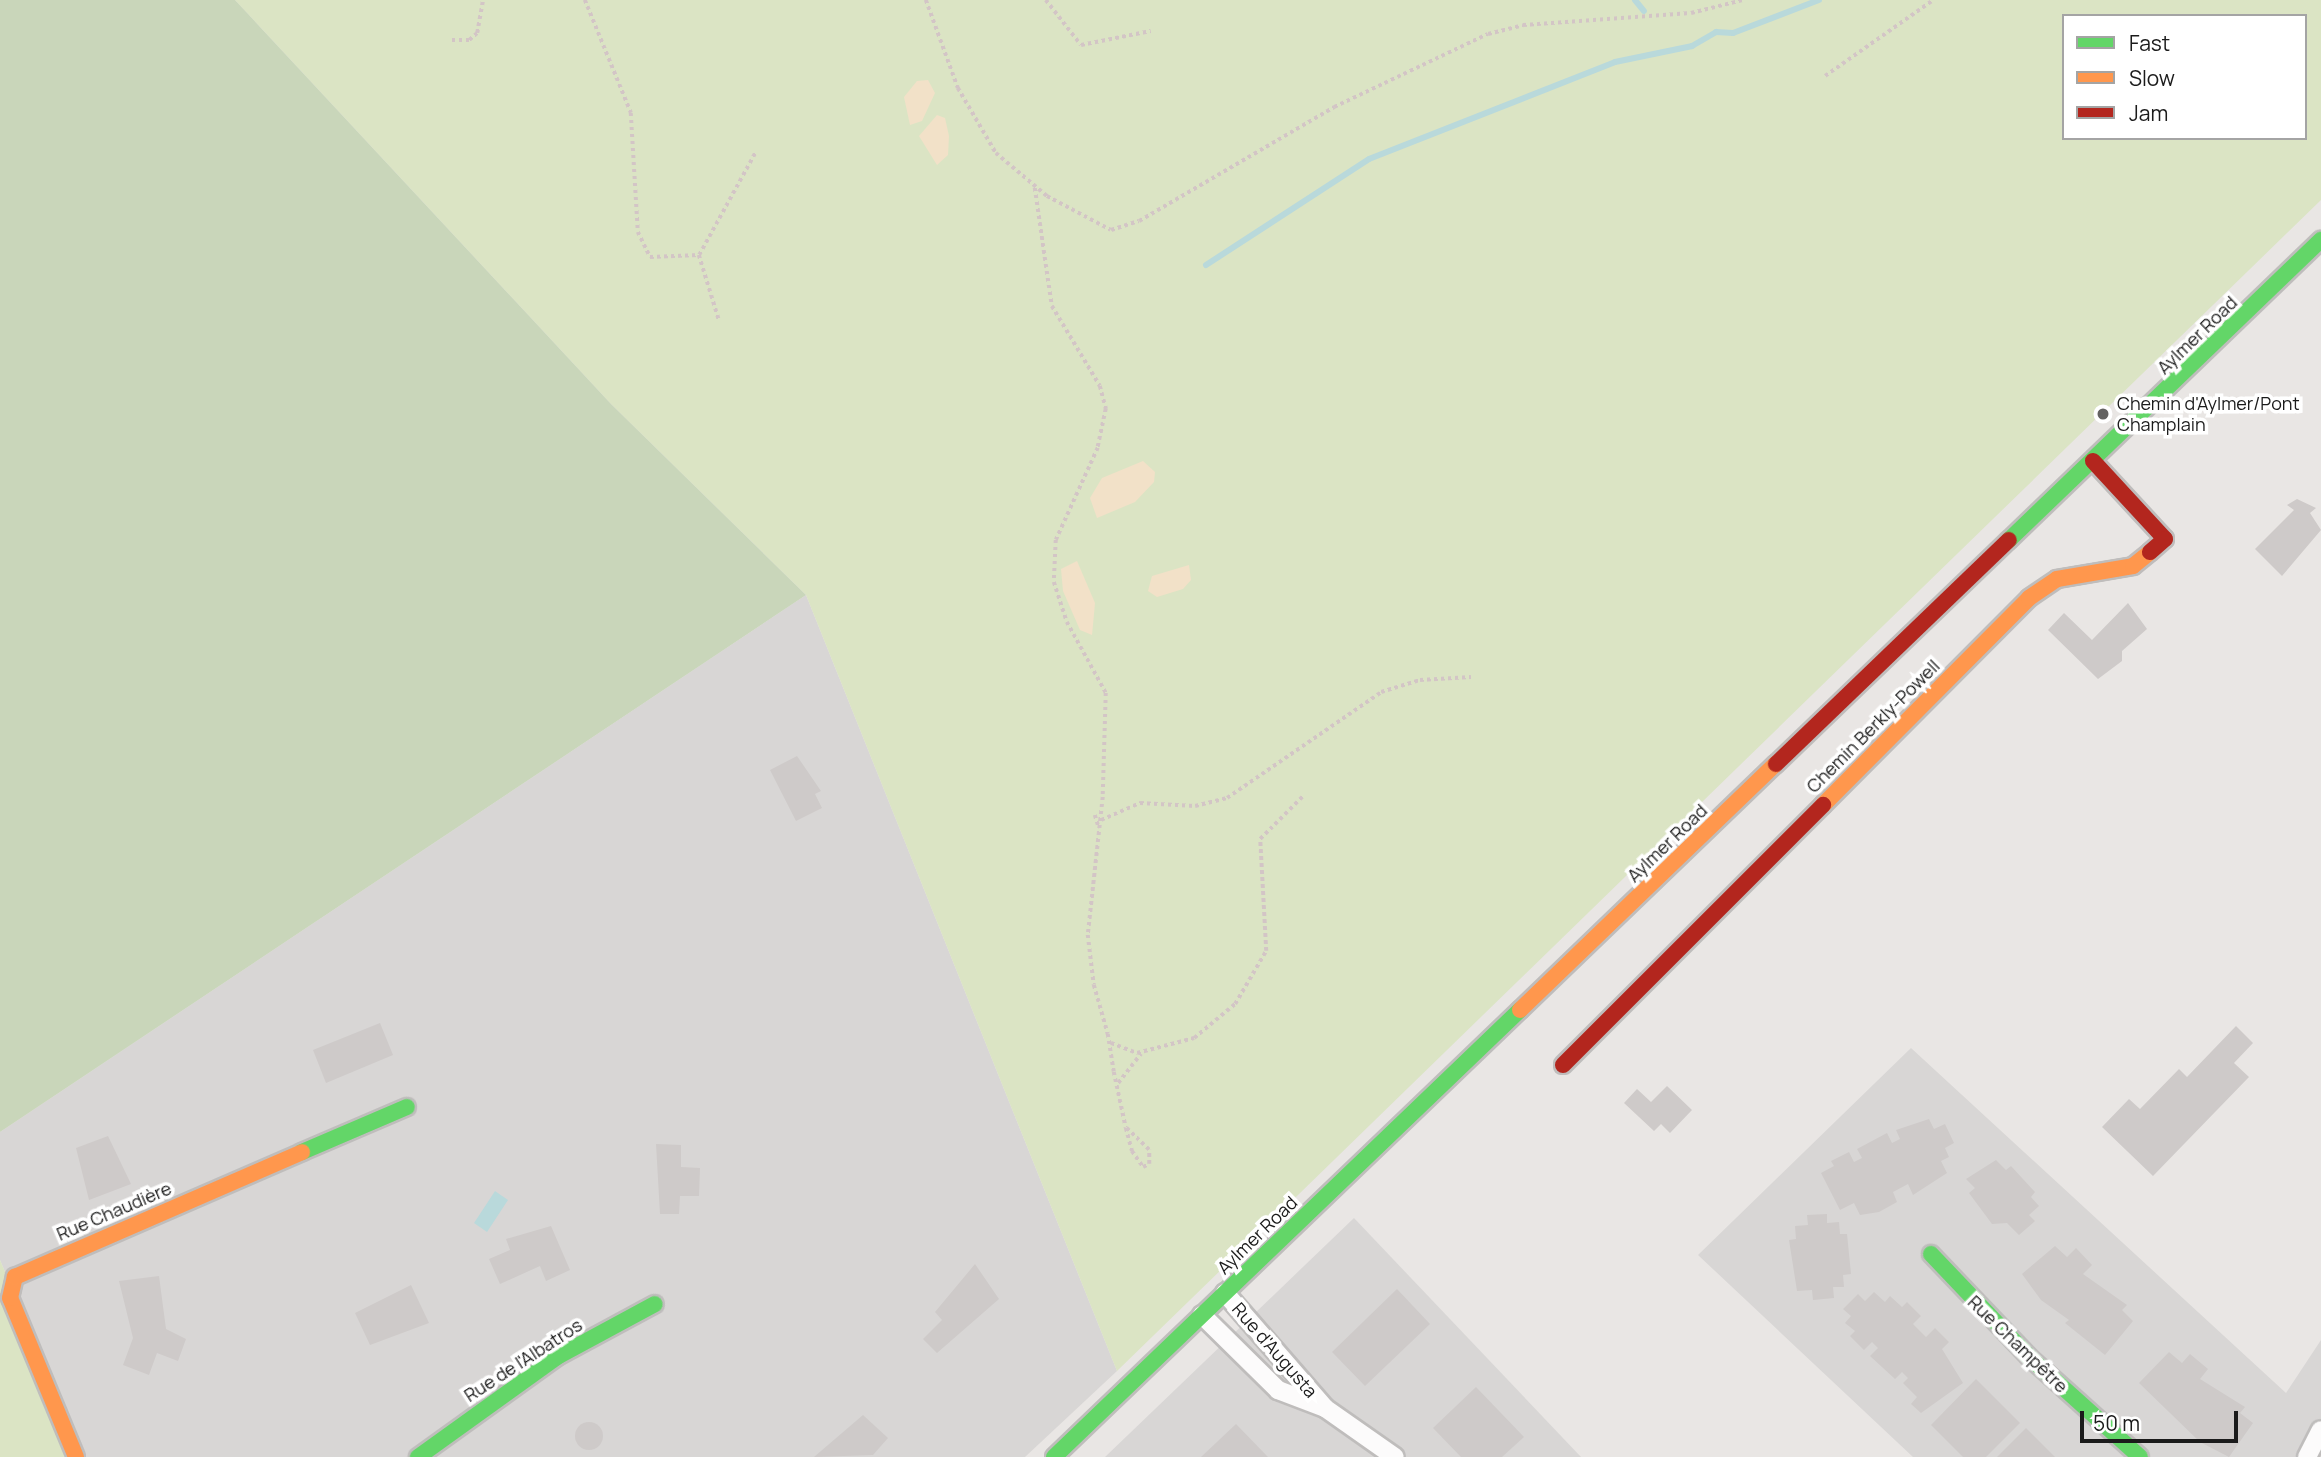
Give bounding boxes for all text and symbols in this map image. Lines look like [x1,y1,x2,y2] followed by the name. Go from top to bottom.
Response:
[2062,14,2307,140] legend
[2129,29,2170,57] text: Fast
[2129,64,2175,92] text: Slow
[2129,99,2168,127] text: Jam
[2153,292,2241,378] street label: Aylmer Road
[2117,393,2300,436] place label: Chemin d'Aylmer/Pont Champlain
[2095,406,2111,422] marker: Chemin d'Aylmer/Pont Champlain
[1802,655,1944,797] street label: Chemin Berkly-Powell
[1623,800,1711,886] street label: Aylmer Road
[53,1177,175,1245] street label: Rue Chaudière
[1213,1192,1301,1278] street label: Aylmer Road
[1964,1291,2072,1397] street label: Rue Champêtre
[1228,1298,1322,1402] street label: Rue d'Augusta
[460,1314,586,1406] street label: Rue de l'Albatros
[2083,1398,2240,1442] scale bar
[2093,1409,2140,1437] text: 50 m

